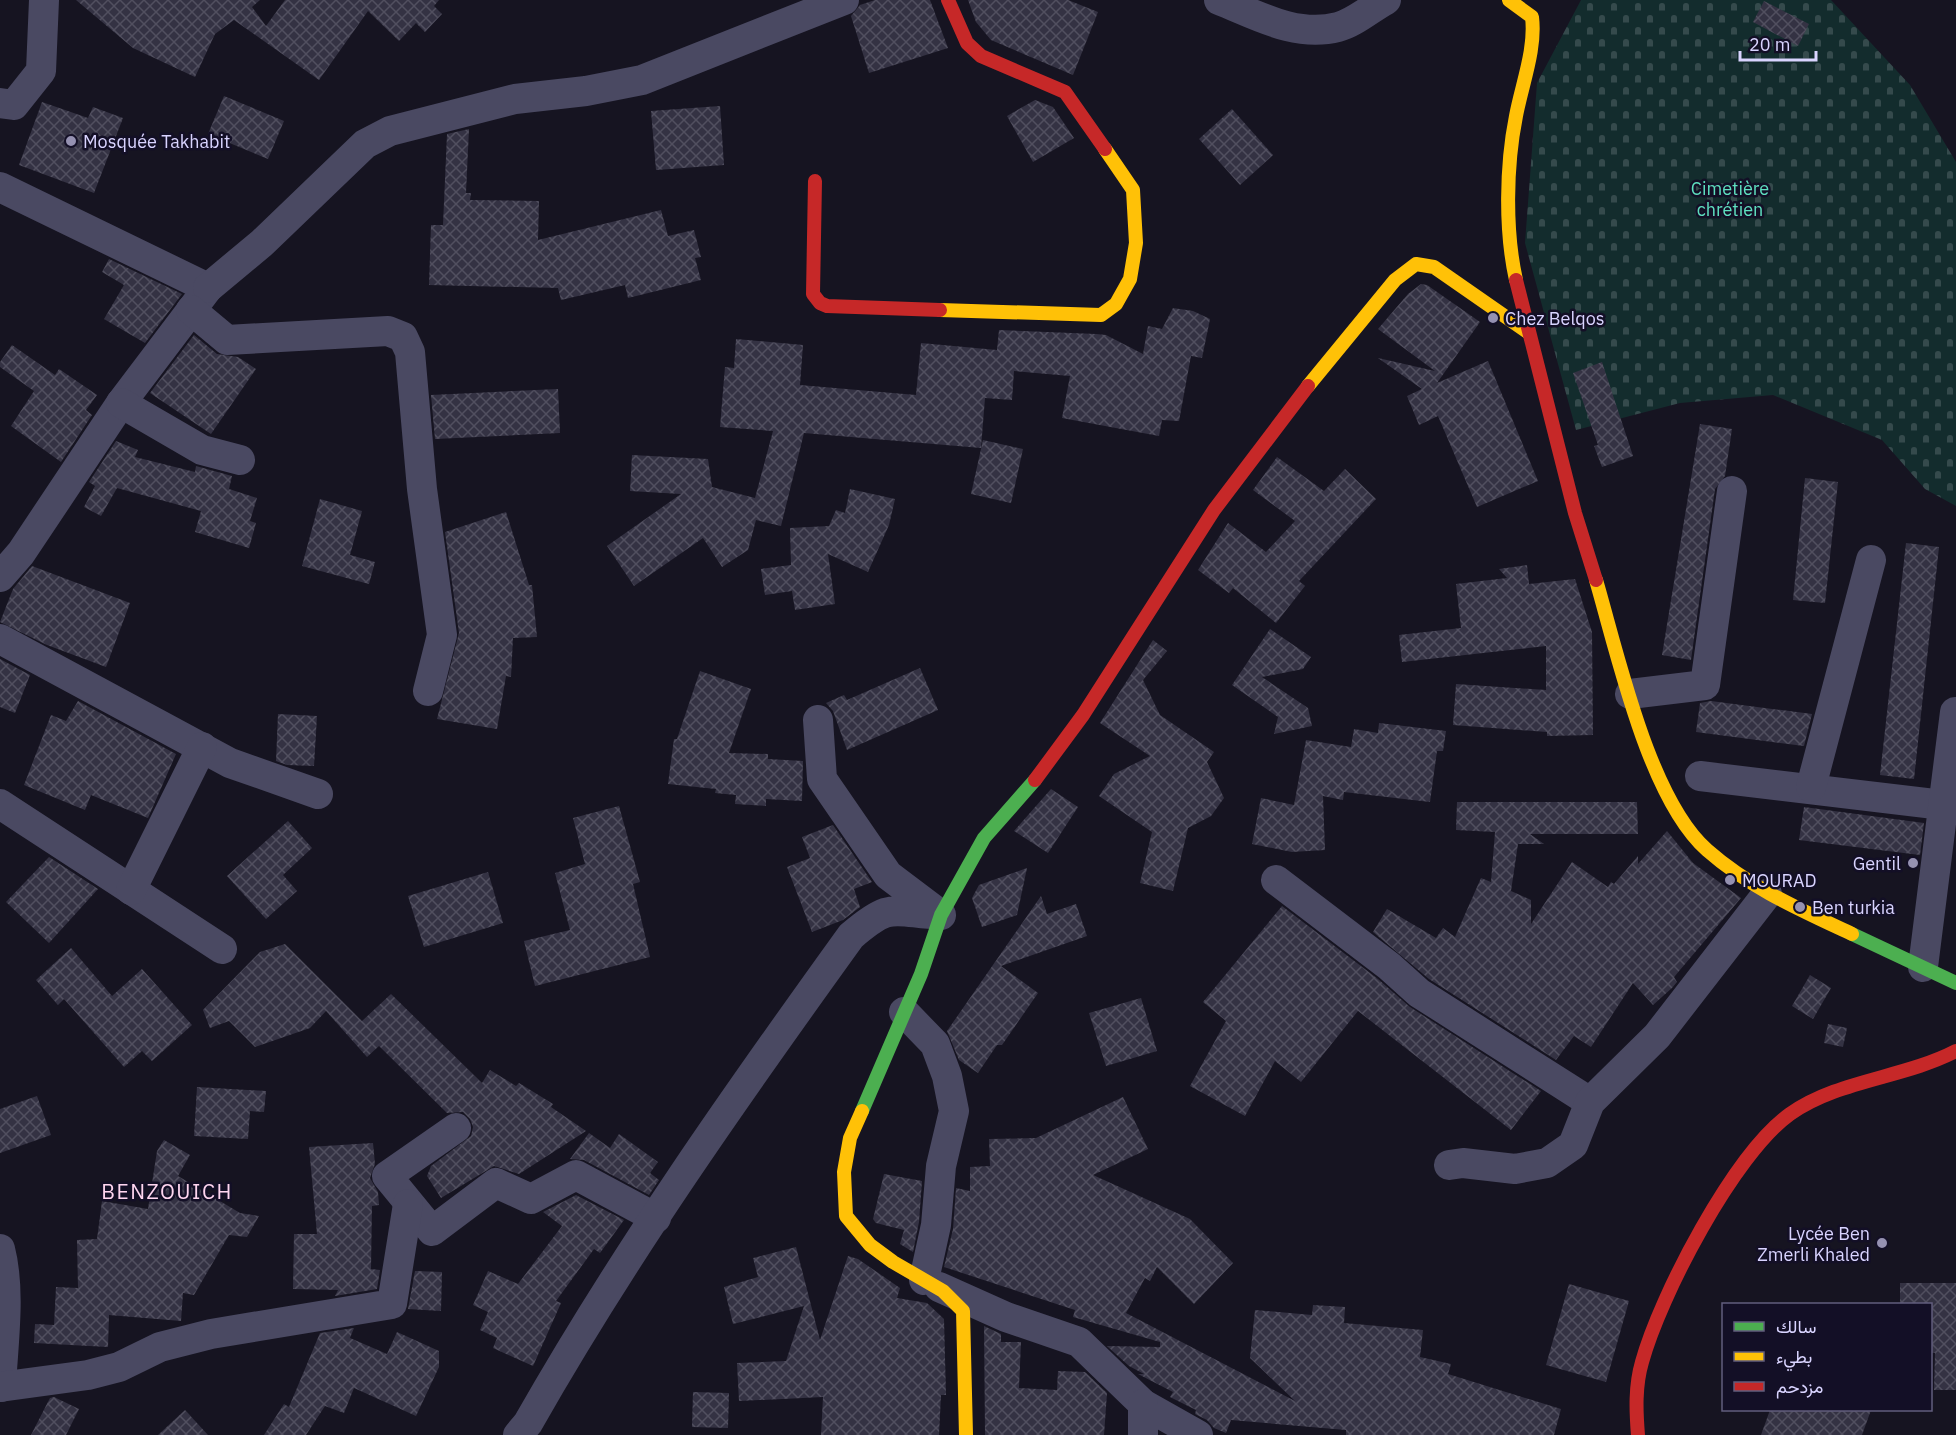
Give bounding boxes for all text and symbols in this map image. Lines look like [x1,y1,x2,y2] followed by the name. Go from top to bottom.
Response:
[1740,24,1816,62] scale bar
[1749,33,1791,56] text: 20 m
[83,130,230,153] place label: Mosquée Takhabit
[64,134,78,148] marker: Mosquée Takhabit
[1691,177,1769,221] park label: Cimetière chrétien
[1505,307,1605,330] place label: Chez Belqos
[1486,311,1500,325] marker: Chez Belqos
[1853,852,1901,875] place label: Gentil
[1906,856,1920,870] marker: Gentil
[1742,869,1817,892] place label: MOURAD
[1723,873,1737,887] marker: MOURAD
[1812,896,1895,919] place label: Ben turkia
[1793,900,1807,914] marker: Ben turkia
[101,1177,233,1205] district label: BENZOUICH
[1757,1222,1870,1266] place label: Lycée Ben Zmerli Khaled
[1875,1236,1889,1250] marker: Lycée Ben Zmerli Khaled
[1722,1303,1932,1411] legend
[1776,1315,1816,1338] text: سالك
[1776,1345,1812,1372] text: بطيء
[1776,1375,1823,1399] text: مزدحم

